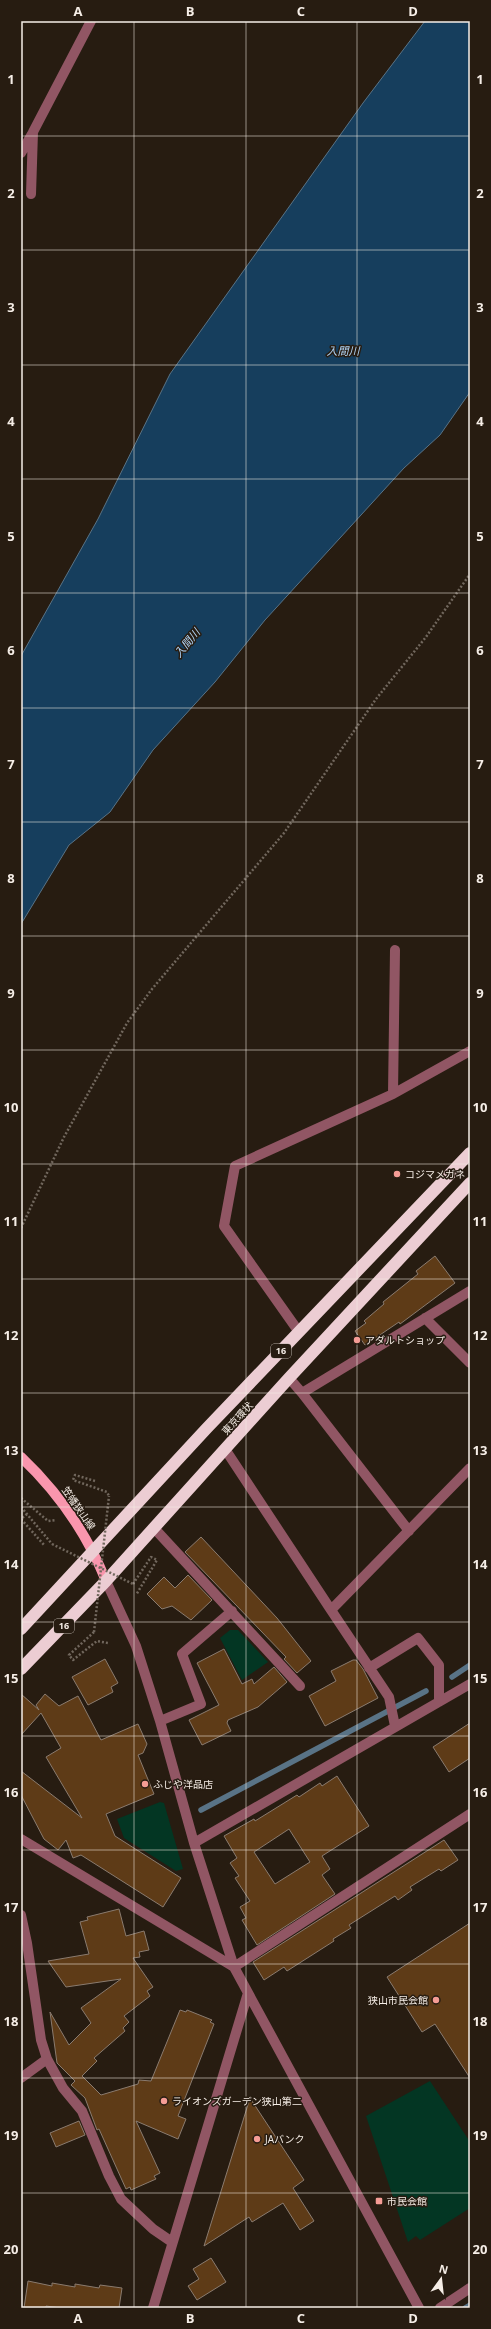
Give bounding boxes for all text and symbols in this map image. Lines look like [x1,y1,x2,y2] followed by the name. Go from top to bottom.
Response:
[74,2,83,20] text: A
[186,2,195,20] text: B
[297,2,305,20] text: C
[408,2,418,20] text: D
[7,70,15,88] text: 1
[476,70,484,88] text: 1
[7,184,15,202] text: 2
[476,184,484,202] text: 2
[7,298,15,316] text: 3
[476,298,484,316] text: 3
[327,343,360,358] water label: 入間川
[7,412,15,430] text: 4
[476,412,484,430] text: 4
[7,527,15,545] text: 5
[476,527,484,545] text: 5
[170,624,204,660] water label: 入間川
[7,641,15,659] text: 6
[476,641,484,659] text: 6
[7,755,15,773] text: 7
[476,755,484,773] text: 7
[7,869,15,887] text: 8
[476,869,484,887] text: 8
[7,984,15,1002] text: 9
[476,984,484,1002] text: 9
[4,1098,18,1116] text: 10
[473,1098,487,1116] text: 10
[405,1167,465,1181] place label: コジマメガネ
[392,1169,402,1179] marker: コジマメガネ
[4,1212,18,1230] text: 11
[473,1212,487,1230] text: 11
[4,1326,19,1344] text: 12
[473,1326,488,1344] text: 12
[365,1333,445,1347] place label: アダルトショップ
[352,1335,362,1345] marker: アダルトショップ
[271,1344,291,1358] road number: 16
[218,1398,256,1438] street label: 東京環状
[4,1441,18,1459] text: 13
[473,1441,487,1459] text: 13
[59,1484,99,1532] street label: 笠幡狭山線
[4,1555,19,1573] text: 14
[473,1555,488,1573] text: 14
[54,1619,74,1633] road number: 16
[4,1669,18,1687] text: 15
[473,1669,487,1687] text: 15
[153,1777,213,1791] place label: ふじや洋品店
[140,1779,150,1789] marker: ふじや洋品店
[4,1783,19,1801] text: 16
[473,1783,488,1801] text: 16
[4,1898,19,1916] text: 17
[473,1898,488,1916] text: 17
[368,1993,428,2007] place label: 狭山市民会館
[431,1995,441,2005] marker: 狭山市民会館
[4,2012,18,2030] text: 18
[473,2012,487,2030] text: 18
[172,2094,302,2108] place label: ライオンズガーデン狭山第二
[159,2096,169,2106] marker: ライオンズガーデン狭山第二
[4,2126,18,2144] text: 19
[473,2126,487,2144] text: 19
[264,2132,305,2146] place label: JAバンク
[252,2134,262,2144] marker: JAバンク
[387,2194,427,2208] place label: 市民会館
[374,2196,384,2206] marker: 市民会館
[4,2240,18,2258] text: 20
[473,2240,487,2258] text: 20
[421,2259,461,2299] north arrow
[437,2260,450,2277] text: N
[74,2309,83,2327] text: A
[186,2309,195,2327] text: B
[297,2309,305,2327] text: C
[408,2309,418,2327] text: D

